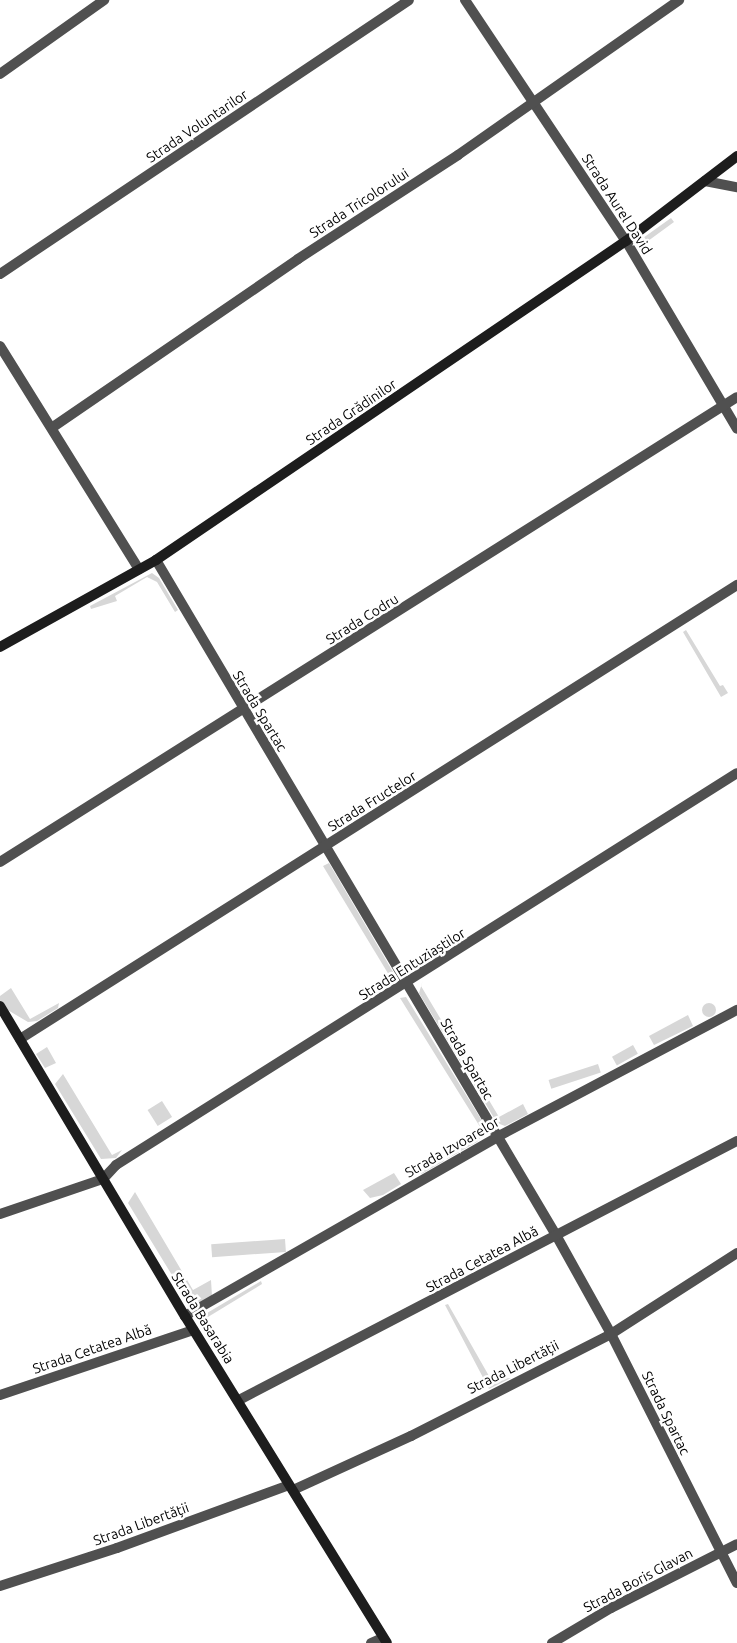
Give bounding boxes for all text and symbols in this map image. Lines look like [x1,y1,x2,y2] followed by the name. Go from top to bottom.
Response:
[143,86,251,166] street label: Strada Voluntarilor
[578,151,656,257] street label: Strada Aurel David
[306,165,412,241] street label: Strada Tricolorului
[302,375,400,449] street label: Strada Grădinilor
[323,590,401,648] street label: Strada Codru
[229,668,291,754] street label: Strada Spartac
[325,767,419,835] street label: Strada Fructelor
[356,924,468,1004] street label: Strada Entuziaștilor
[437,1015,497,1103] street label: Strada Spartac
[402,1113,502,1181] street label: Strada Izvoarelor
[423,1222,541,1296] street label: Strada Cetatea Albă
[168,1269,238,1367] street label: Strada Basarabia
[30,1321,154,1377] street label: Strada Cetatea Albă
[464,1337,562,1397] street label: Strada Libertății
[638,1368,694,1458] street label: Strada Spartac
[91,1499,191,1549] street label: Strada Libertății
[581,1544,695,1616] street label: Strada Boris Glavan

